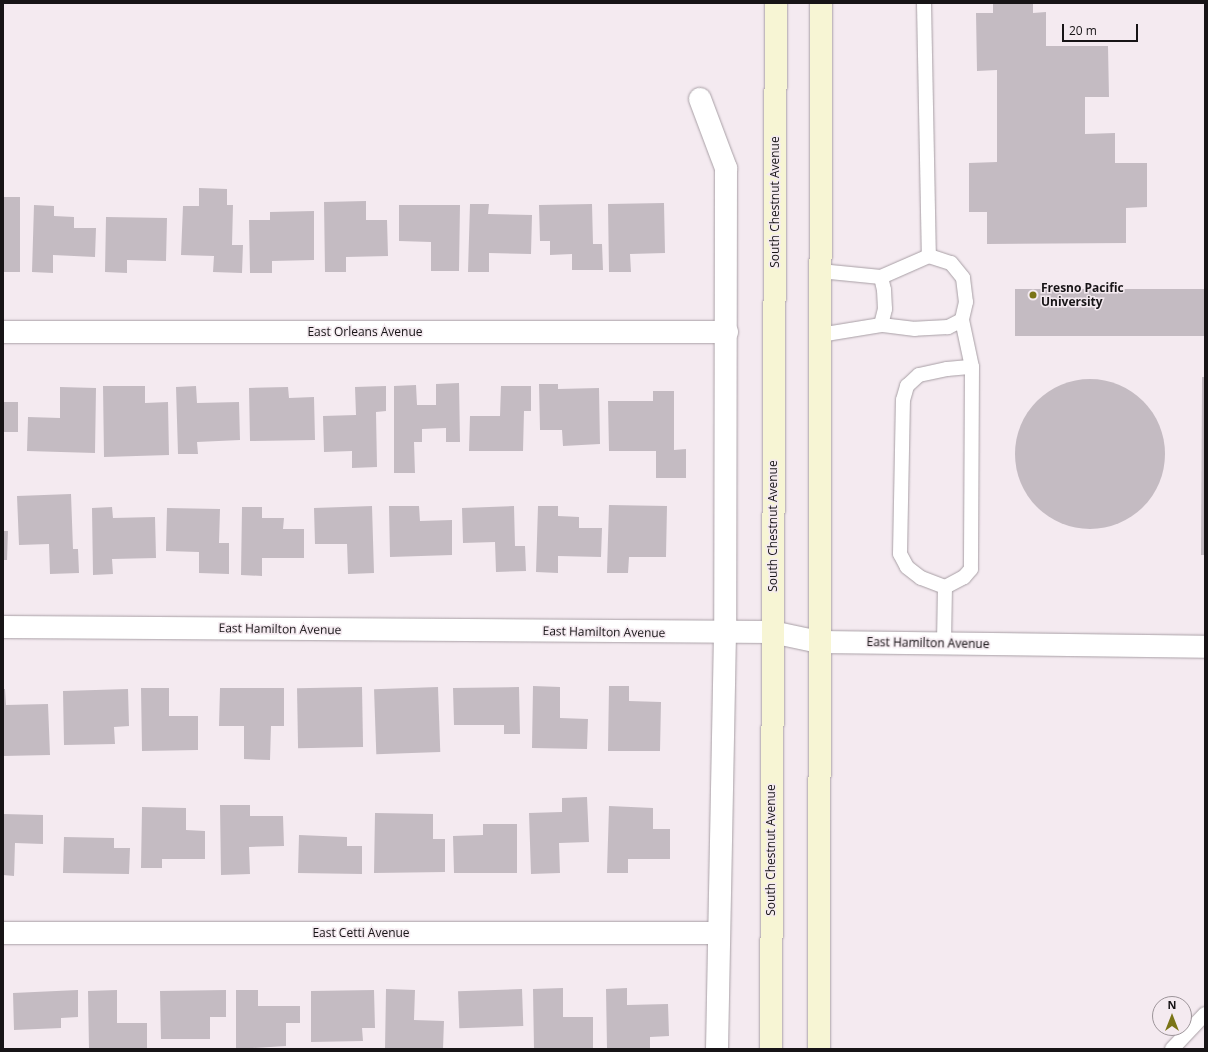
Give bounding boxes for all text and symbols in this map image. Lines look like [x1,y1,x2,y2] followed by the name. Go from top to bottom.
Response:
[1064,16,1140,42] scale bar
[1069,22,1097,39] text: 20 m
[768,136,782,268] street label: South Chestnut Avenue
[1041,281,1124,309] place label: Fresno Pacific University
[1028,290,1038,300] marker: Fresno Pacific University
[307,325,423,339] street label: East Orleans Avenue
[766,460,780,592] street label: South Chestnut Avenue
[218,621,342,637] street label: East Hamilton Avenue
[542,624,666,640] street label: East Hamilton Avenue
[866,635,990,651] street label: East Hamilton Avenue
[764,784,778,916] street label: South Chestnut Avenue
[312,926,410,940] street label: East Cetti Avenue
[1152,996,1192,1036] north arrow
[1168,997,1176,1012] text: N

